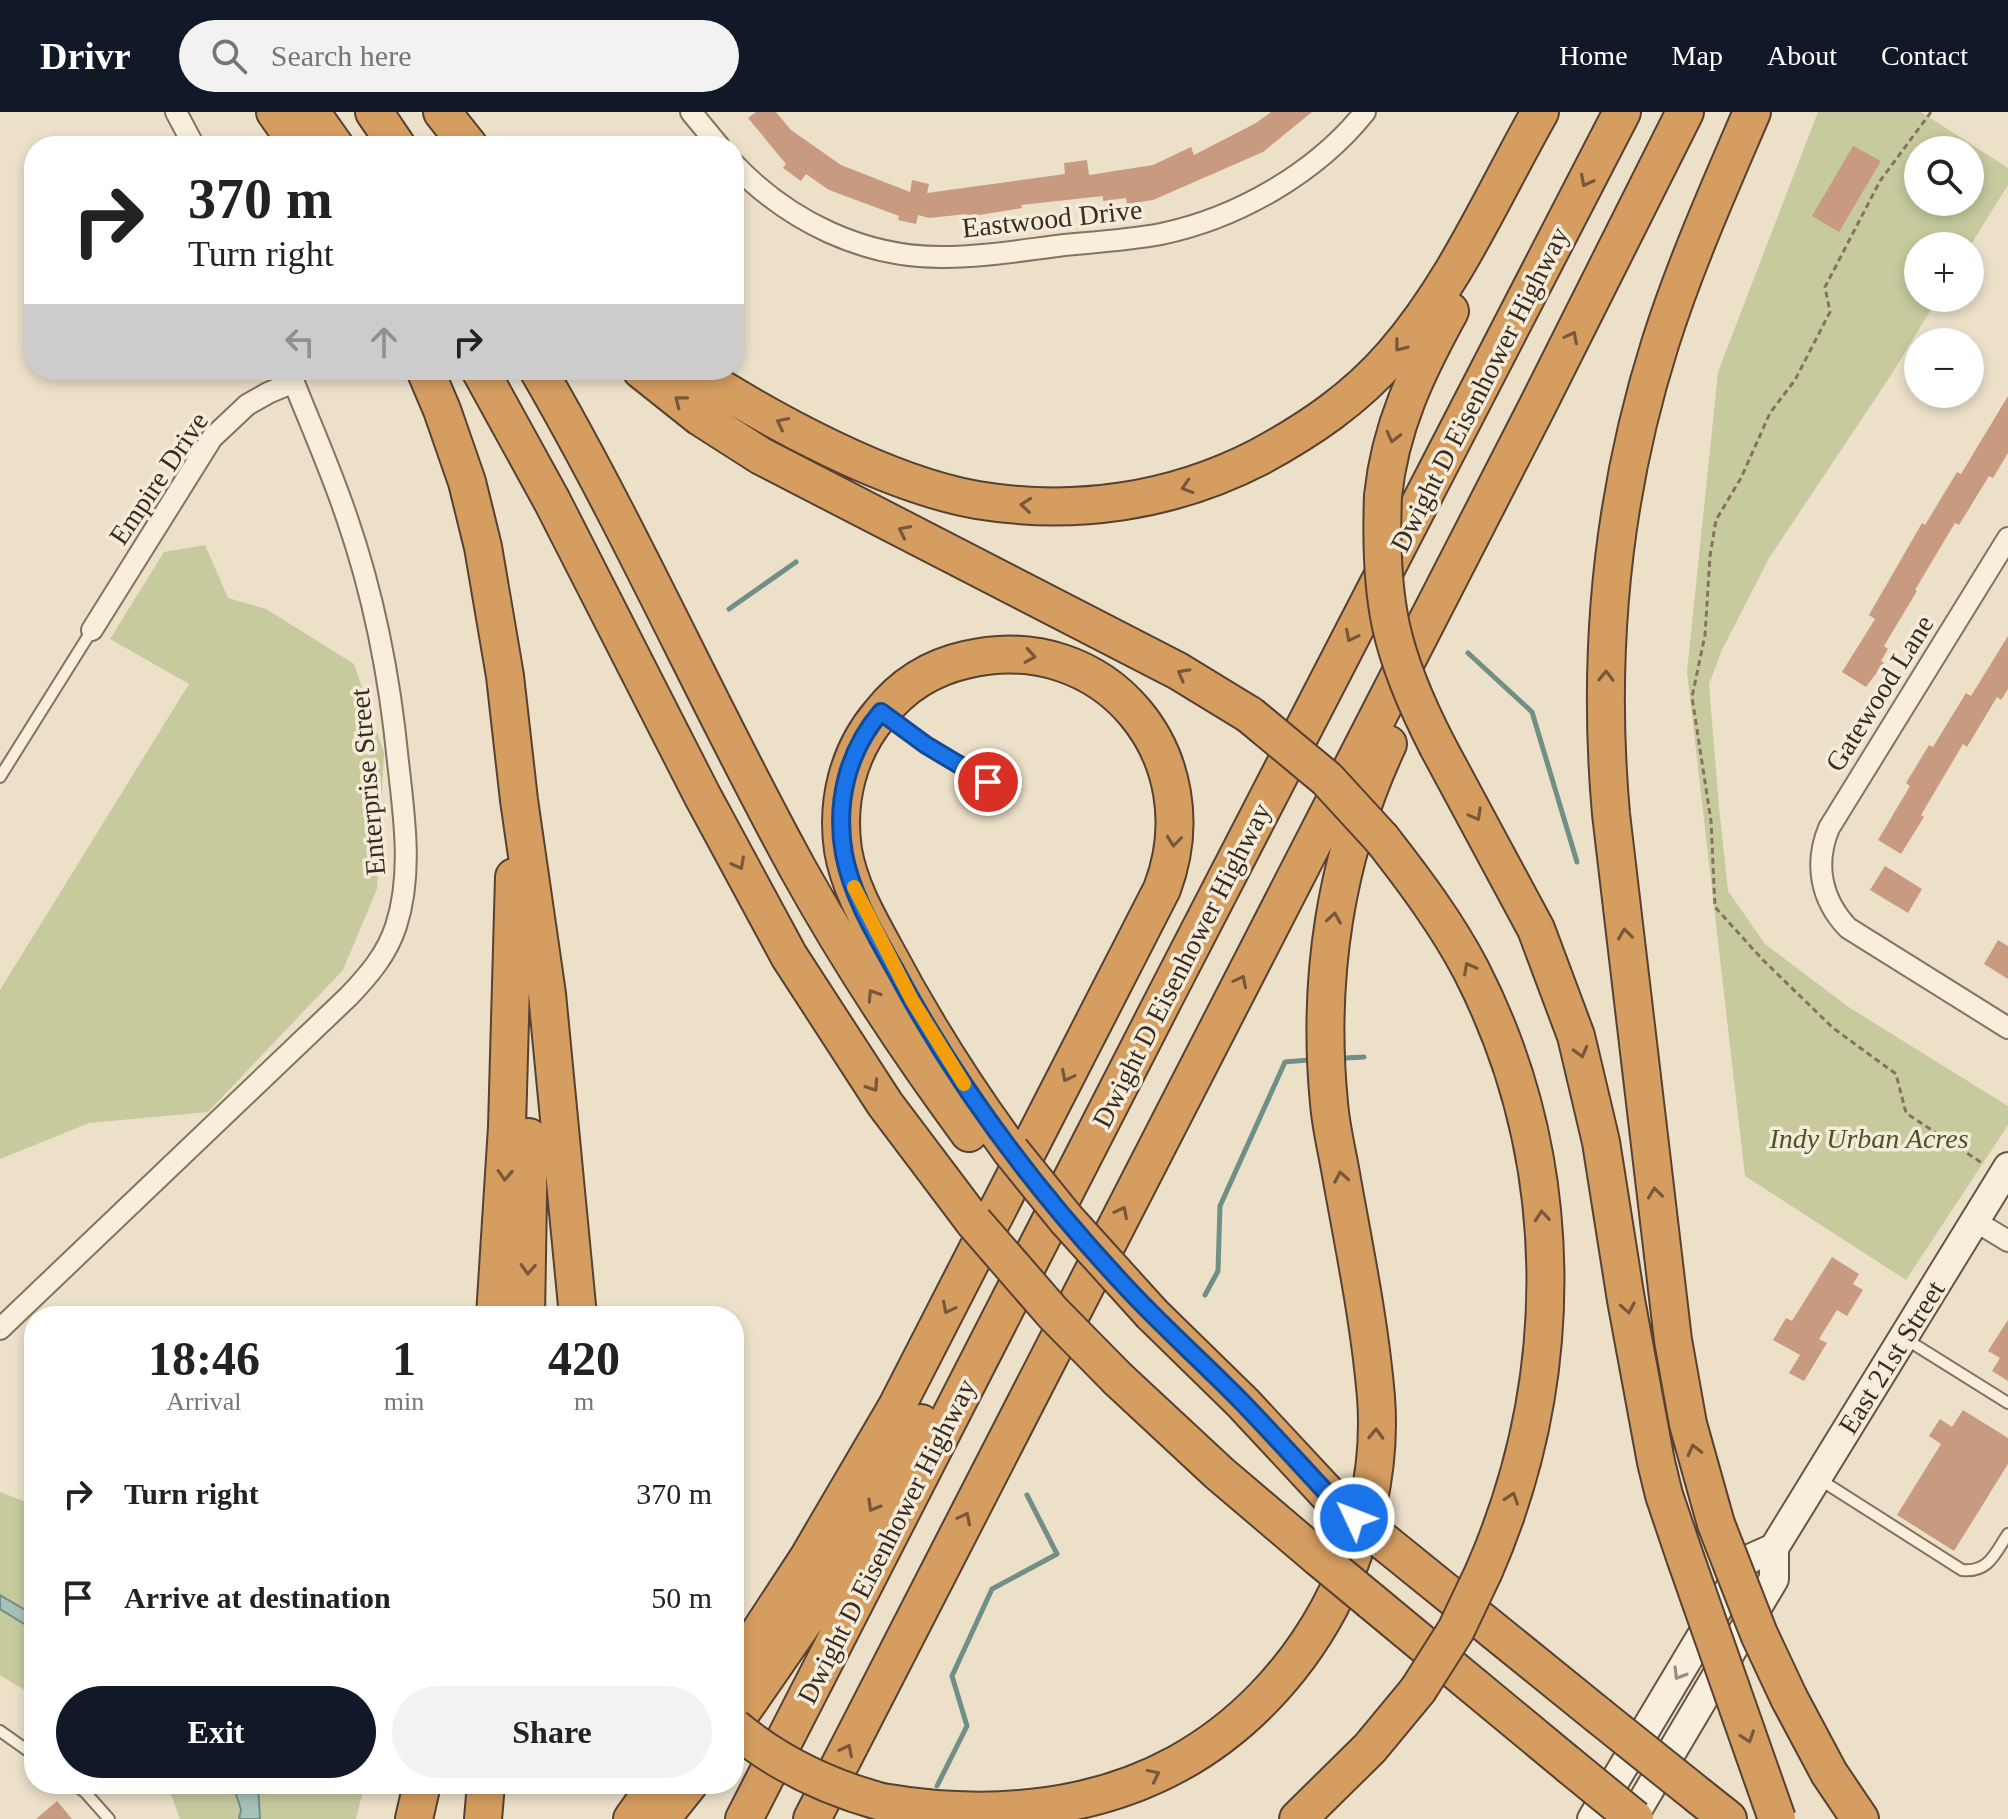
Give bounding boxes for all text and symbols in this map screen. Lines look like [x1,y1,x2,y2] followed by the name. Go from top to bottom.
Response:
[179,20,739,92] search box
[207,34,251,78] icon: search
[40,35,131,77] text: Drivr
[271,39,411,72] text: Search here
[1559,40,1628,71] text: Home
[1672,40,1723,71] text: Map
[1767,40,1837,71] text: About
[1881,40,1968,71] text: Contact
[1904,136,1984,408] map controls
[1904,136,1984,216] button: search
[56,168,160,272] icon: right
[188,168,333,230] text: 370 m
[1580,173,1596,188] one-way arrow
[960,194,1144,243] street label: Eastwood Drive
[1384,222,1575,557] street label: Dwight D Eisenhower Highway
[1904,232,1984,312] button: +
[188,234,334,274] text: Turn right
[278,320,322,364] icon: left
[362,320,406,364] icon: ahead
[446,320,490,364] icon: right
[1904,328,1984,408] button: −
[1562,331,1578,346] one-way arrow
[1396,337,1410,352] one-way arrow
[674,397,689,411] one-way arrow
[103,406,214,550] street label: Empire Drive
[775,417,790,432] one-way arrow
[1386,430,1403,444] one-way arrow
[1180,478,1194,494] one-way arrow
[1019,497,1032,514] one-way arrow
[898,526,913,541] one-way arrow
[1819,610,1940,777] street label: Gatewood Lane
[1345,628,1361,643] one-way arrow
[1024,647,1037,664] one-way arrow
[1177,668,1192,684] one-way arrow
[1597,669,1615,682] one-way arrow
[344,687,391,877] street label: Enterprise Street
[954,748,1022,816] pin
[966,760,1010,804] icon: arrive
[1086,798,1277,1133] street label: Dwight D Eisenhower Highway
[1466,806,1482,821] one-way arrow
[1166,835,1183,848] one-way arrow
[729,855,744,870] one-way arrow
[1325,911,1342,925] one-way arrow
[1617,928,1634,941] one-way arrow
[1463,962,1478,977] one-way arrow
[1231,974,1247,989] one-way arrow
[867,989,882,1004] one-way arrow
[1571,1045,1588,1059] one-way arrow
[1061,1068,1076,1083] one-way arrow
[863,1078,878,1092] one-way arrow
[1768,1123,1969,1154] park label: Indy Urban Acres
[496,1169,513,1182] one-way arrow
[1334,1170,1351,1183] one-way arrow
[1647,1186,1664,1199] one-way arrow
[1113,1205,1128,1220] one-way arrow
[1534,1209,1551,1222] one-way arrow
[520,1263,537,1276] one-way arrow
[1832,1275,1951,1439] street label: East 21st Street
[942,1299,957,1314] one-way arrow
[1618,1301,1635,1315] one-way arrow
[148,1332,260,1385] text: 18:46
[392,1332,416,1385] text: 1
[548,1332,620,1385] text: 420
[791,1374,982,1709] street label: Dwight D Eisenhower Highway
[166,1387,241,1416] text: Arrival
[384,1387,424,1416] text: min
[574,1387,594,1416] text: m
[1367,1427,1384,1440] one-way arrow
[1687,1443,1704,1457] one-way arrow
[56,1472,100,1516] icon: right
[1312,1476,1396,1560] position arrow
[124,1477,259,1510] text: Turn right
[636,1477,712,1510] text: 370 m
[1503,1492,1519,1506] one-way arrow
[867,1498,883,1512] one-way arrow
[956,1512,971,1526] one-way arrow
[56,1576,100,1620] icon: arrive
[124,1581,391,1614] text: Arrive at destination
[651,1581,712,1614] text: 50 m
[1674,1666,1689,1680] one-way arrow
[56,1686,376,1778] button: Exit
[392,1686,712,1778] button: Share
[1738,1729,1755,1743] one-way arrow
[837,1743,853,1758] one-way arrow
[1146,1769,1161,1785] one-way arrow

